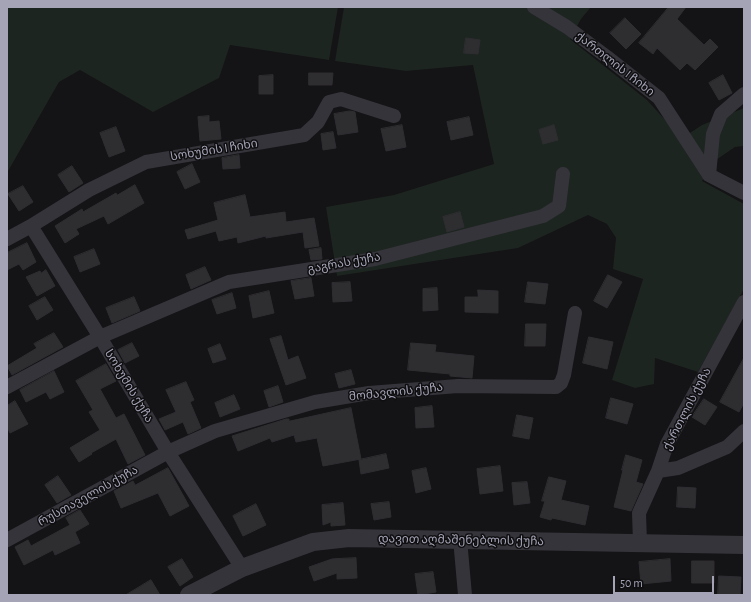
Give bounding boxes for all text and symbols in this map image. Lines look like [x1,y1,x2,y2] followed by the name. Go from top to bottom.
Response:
[573,29,657,99] street label: ქართლის I ჩიხი
[169,136,259,164] street label: სოხუმის I ჩიხი
[306,250,382,276] street label: გაგრას ქუჩა
[102,347,156,425] street label: სოხუმის ქუჩა
[660,365,714,453] street label: ქართლის ქუჩა
[348,380,444,404] street label: მომავლის ქუჩა
[36,463,140,529] street label: რუსთაველის ქუჩა
[378,531,544,549] street label: დავით აღმაშენებლის ქუჩა
[615,568,716,594] scale bar
[620,577,643,589] text: 50 m

